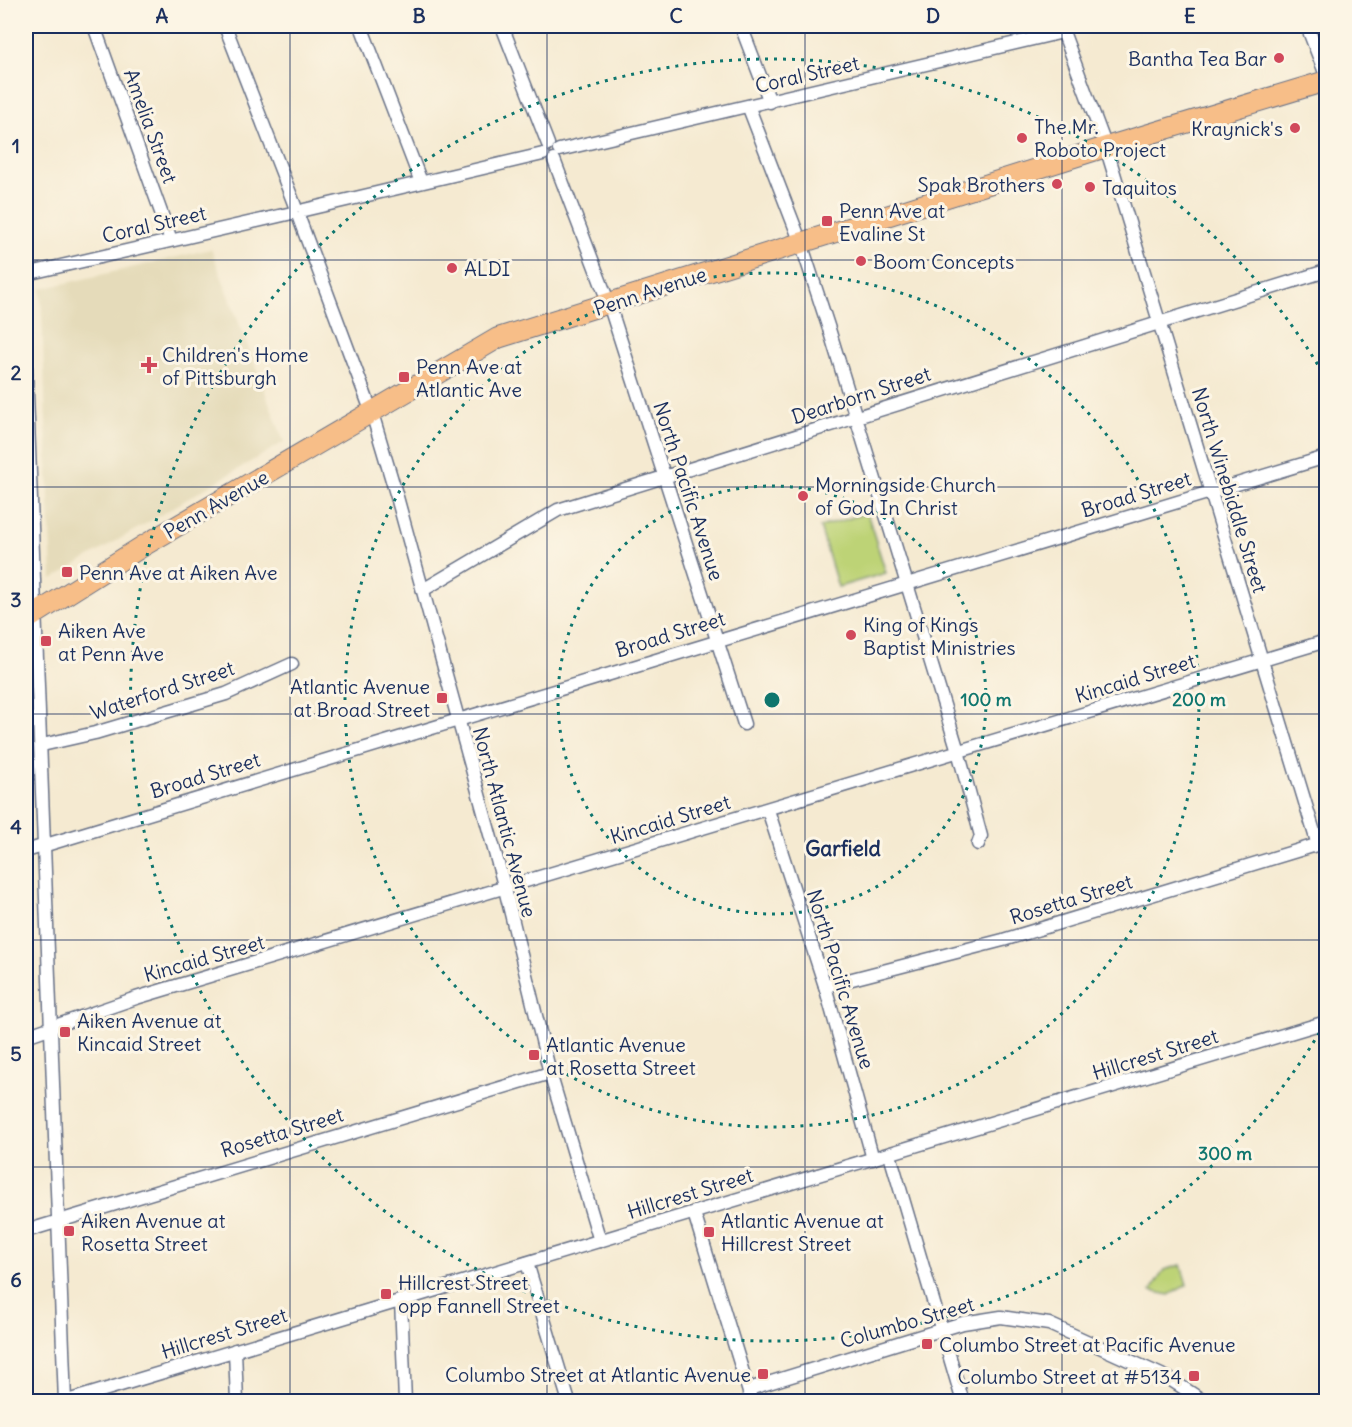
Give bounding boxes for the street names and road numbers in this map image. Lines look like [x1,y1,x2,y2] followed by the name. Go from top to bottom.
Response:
[752,50,862,98] street label: Coral Street
[119,65,183,187] street label: Amelia Street
[99,200,209,248] street label: Coral Street
[591,261,709,321] street label: Penn Avenue
[788,361,934,429] street label: Dearborn Street
[1187,384,1273,596] street label: North Winebiddle Street
[648,398,730,584] street label: North Pacific Avenue
[159,464,273,544] street label: Penn Avenue
[1078,465,1194,523] street label: Broad Street
[612,605,728,663] street label: Broad Street
[1072,648,1198,708] street label: Kincaid Street
[87,655,237,725] street label: Waterford Street
[468,724,542,920] street label: North Atlantic Avenue
[147,746,263,804] street label: Broad Street
[607,789,733,849] street label: Kincaid Street
[1007,868,1135,929] street label: Rosetta Street
[802,886,880,1072] street label: North Pacific Avenue
[141,929,267,987] street label: Kincaid Street
[1089,1023,1221,1085] street label: Hillcrest Street
[218,1101,346,1162] street label: Rosetta Street
[624,1162,756,1224] street label: Hillcrest Street
[837,1291,977,1353] street label: Columbo Street
[158,1302,290,1364] street label: Hillcrest Street

